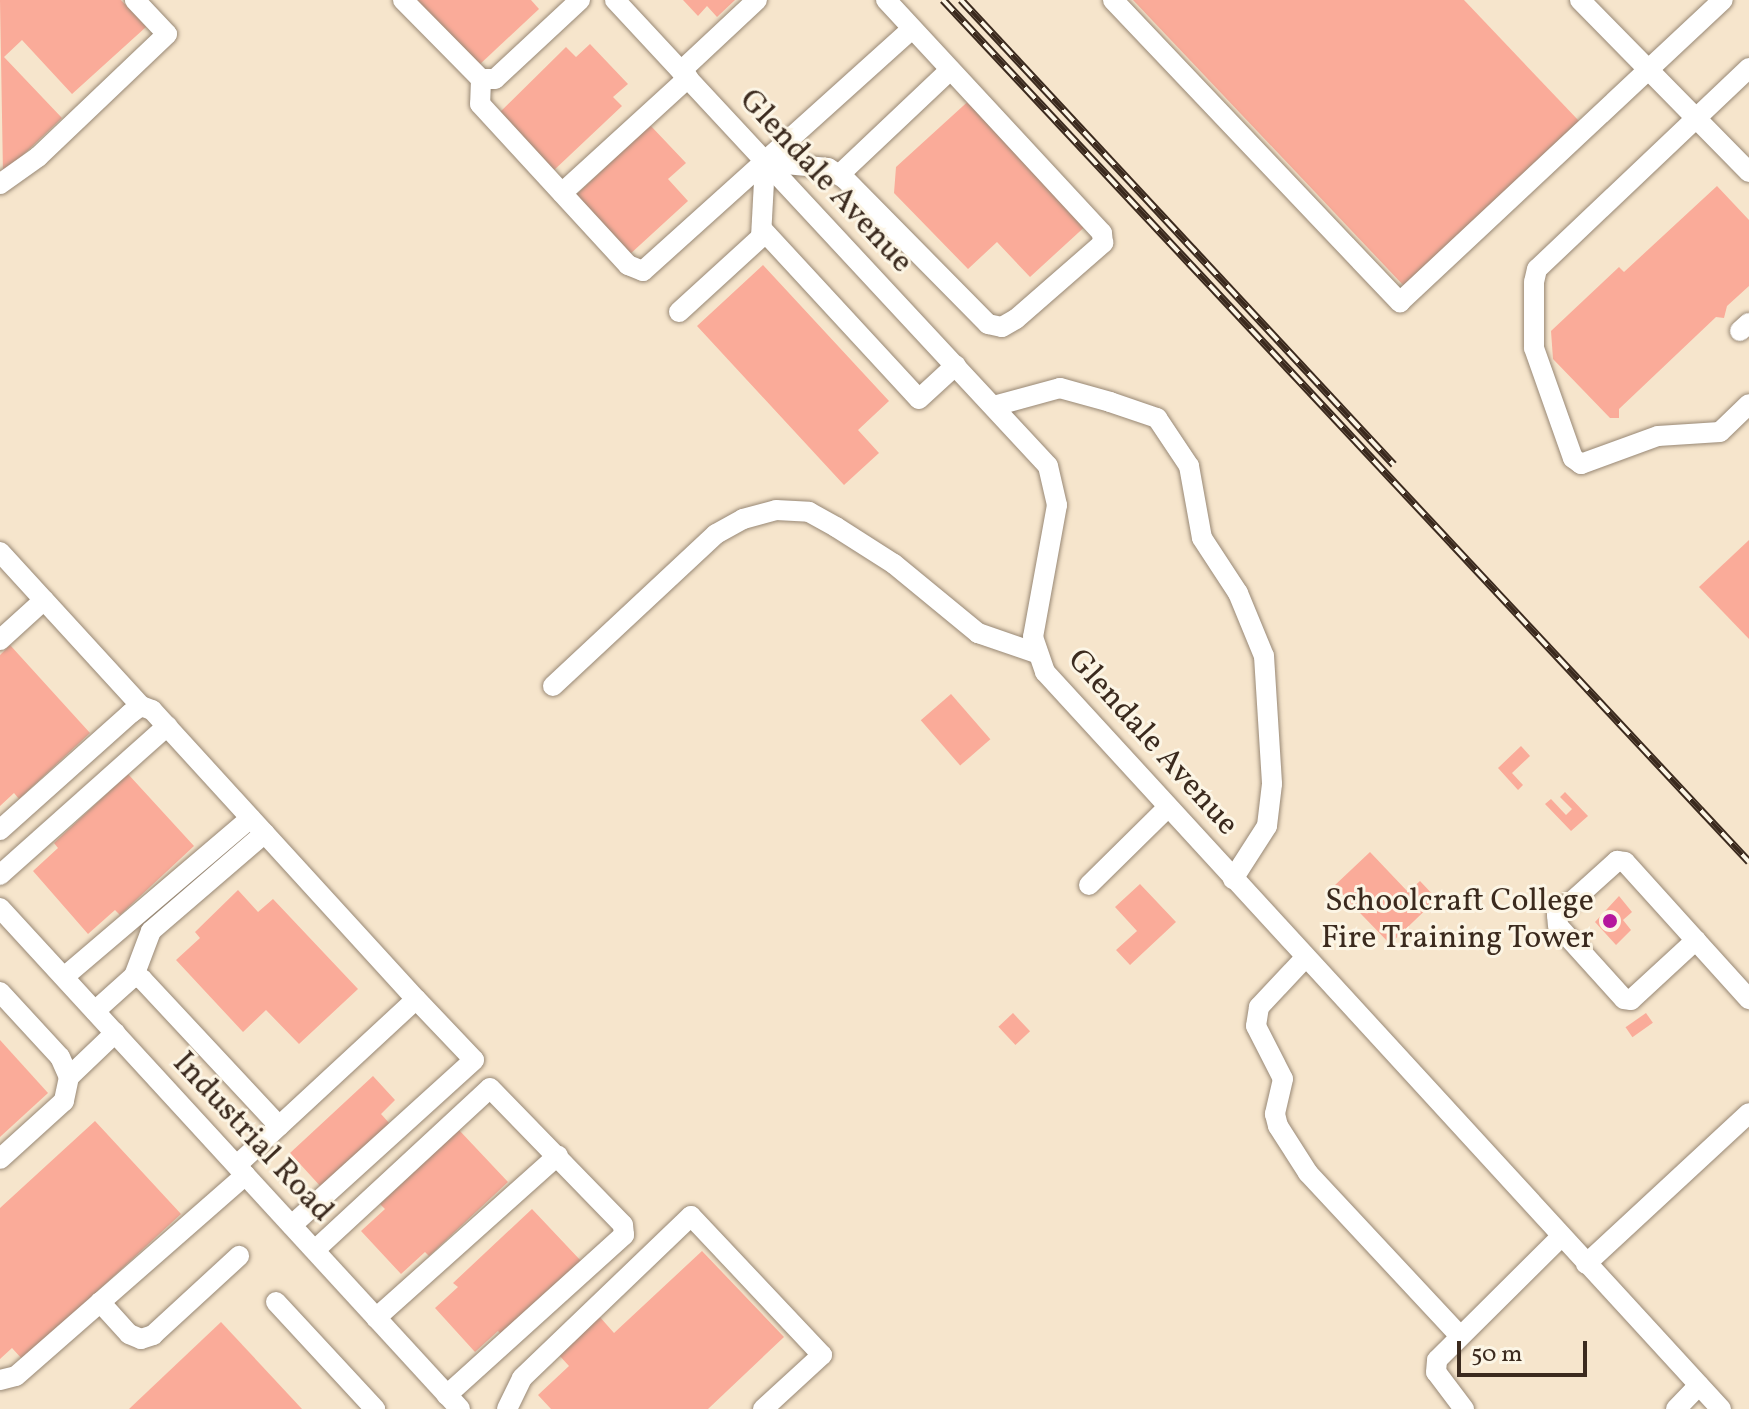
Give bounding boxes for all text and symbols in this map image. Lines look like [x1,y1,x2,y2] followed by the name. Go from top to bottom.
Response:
[730,82,920,282] street label: Glendale Avenue
[1058,642,1246,844] street label: Glendale Avenue
[1319,884,1594,959] place label: Schoolcraft College Fire Training Tower
[1601,912,1619,930] marker: Schoolcraft College Fire Training Tower
[163,1045,341,1231] street label: Industrial Road
[1461,1325,1591,1375] scale bar
[1471,1338,1523,1372] text: 50 m

